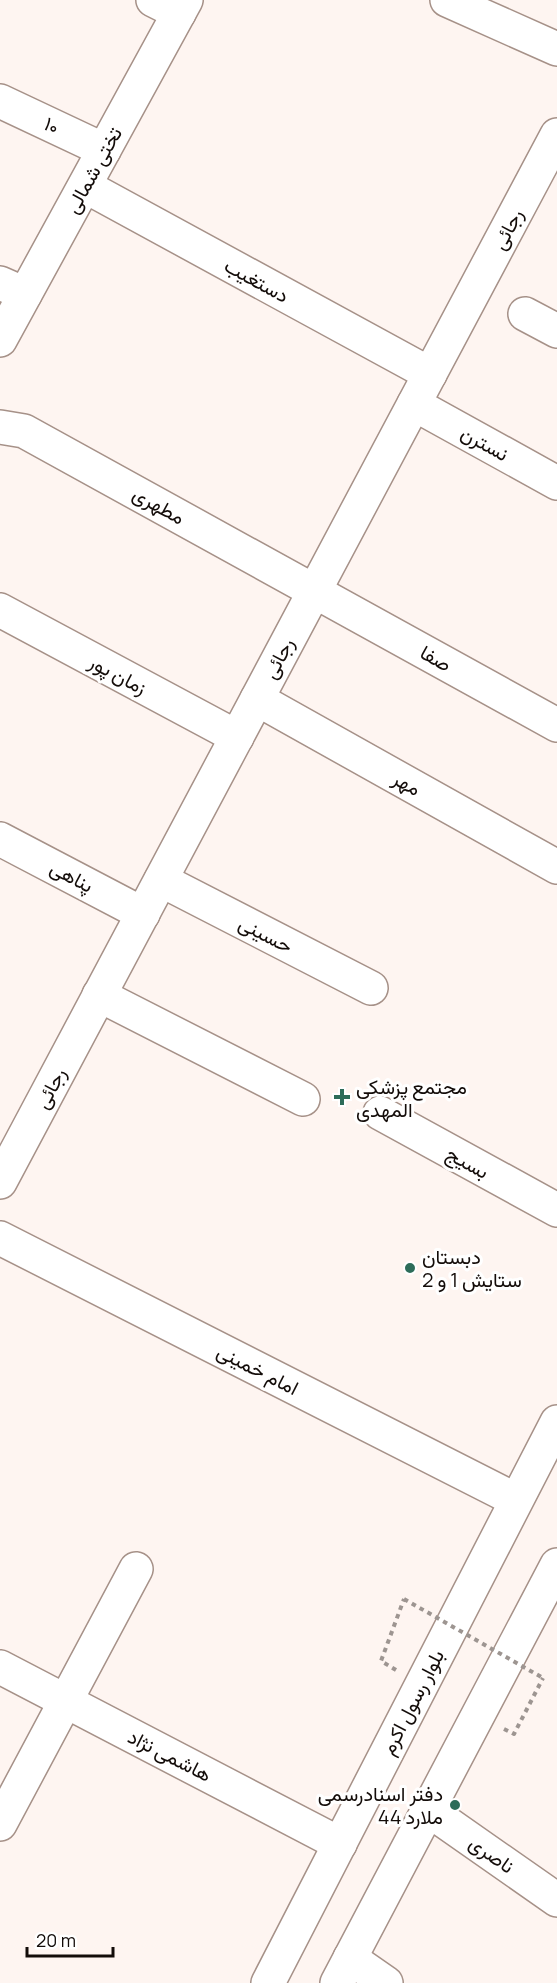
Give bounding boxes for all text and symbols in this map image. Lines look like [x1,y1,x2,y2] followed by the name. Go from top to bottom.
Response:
[40,110,64,140] street label: ۱۰
[58,122,128,218] street label: تختی شمالی
[485,204,529,254] street label: رجائی
[220,251,294,309] street label: دستغیب
[456,419,514,467] street label: نسترن
[128,480,190,530] street label: مطهری
[256,633,300,683] street label: رجائی
[415,638,457,678] street label: صفا
[83,647,152,701] street label: زمان پور
[387,764,426,802] street label: مهر
[45,853,98,899] street label: پناهی
[234,909,298,959] street label: حسینی
[28,1063,72,1113] street label: رجائی
[356,1073,467,1123] place label: مجتمع پزشکی المهدی
[333,1088,351,1106] marker: مجتمع پزشکی المهدی
[441,1139,494,1186] street label: بسیج
[422,1243,522,1293] place label: دبستان ستایش 1 و 2
[403,1261,417,1275] marker: دبستان ستایش 1 و 2
[213,1337,303,1401] street label: امام خمینی
[374,1645,450,1759] street label: بلوار رسول اکرم
[124,1722,216,1788] street label: هاشمی نژاد
[318,1780,443,1830] place label: دفتر اسنادرسمی 44 ملارد
[448,1798,462,1812] marker: دفتر اسنادرسمی 44 ملارد
[464,1829,520,1879] street label: ناصری
[27,1920,112,1958] scale bar
[36,1928,76,1952] text: 20 m

